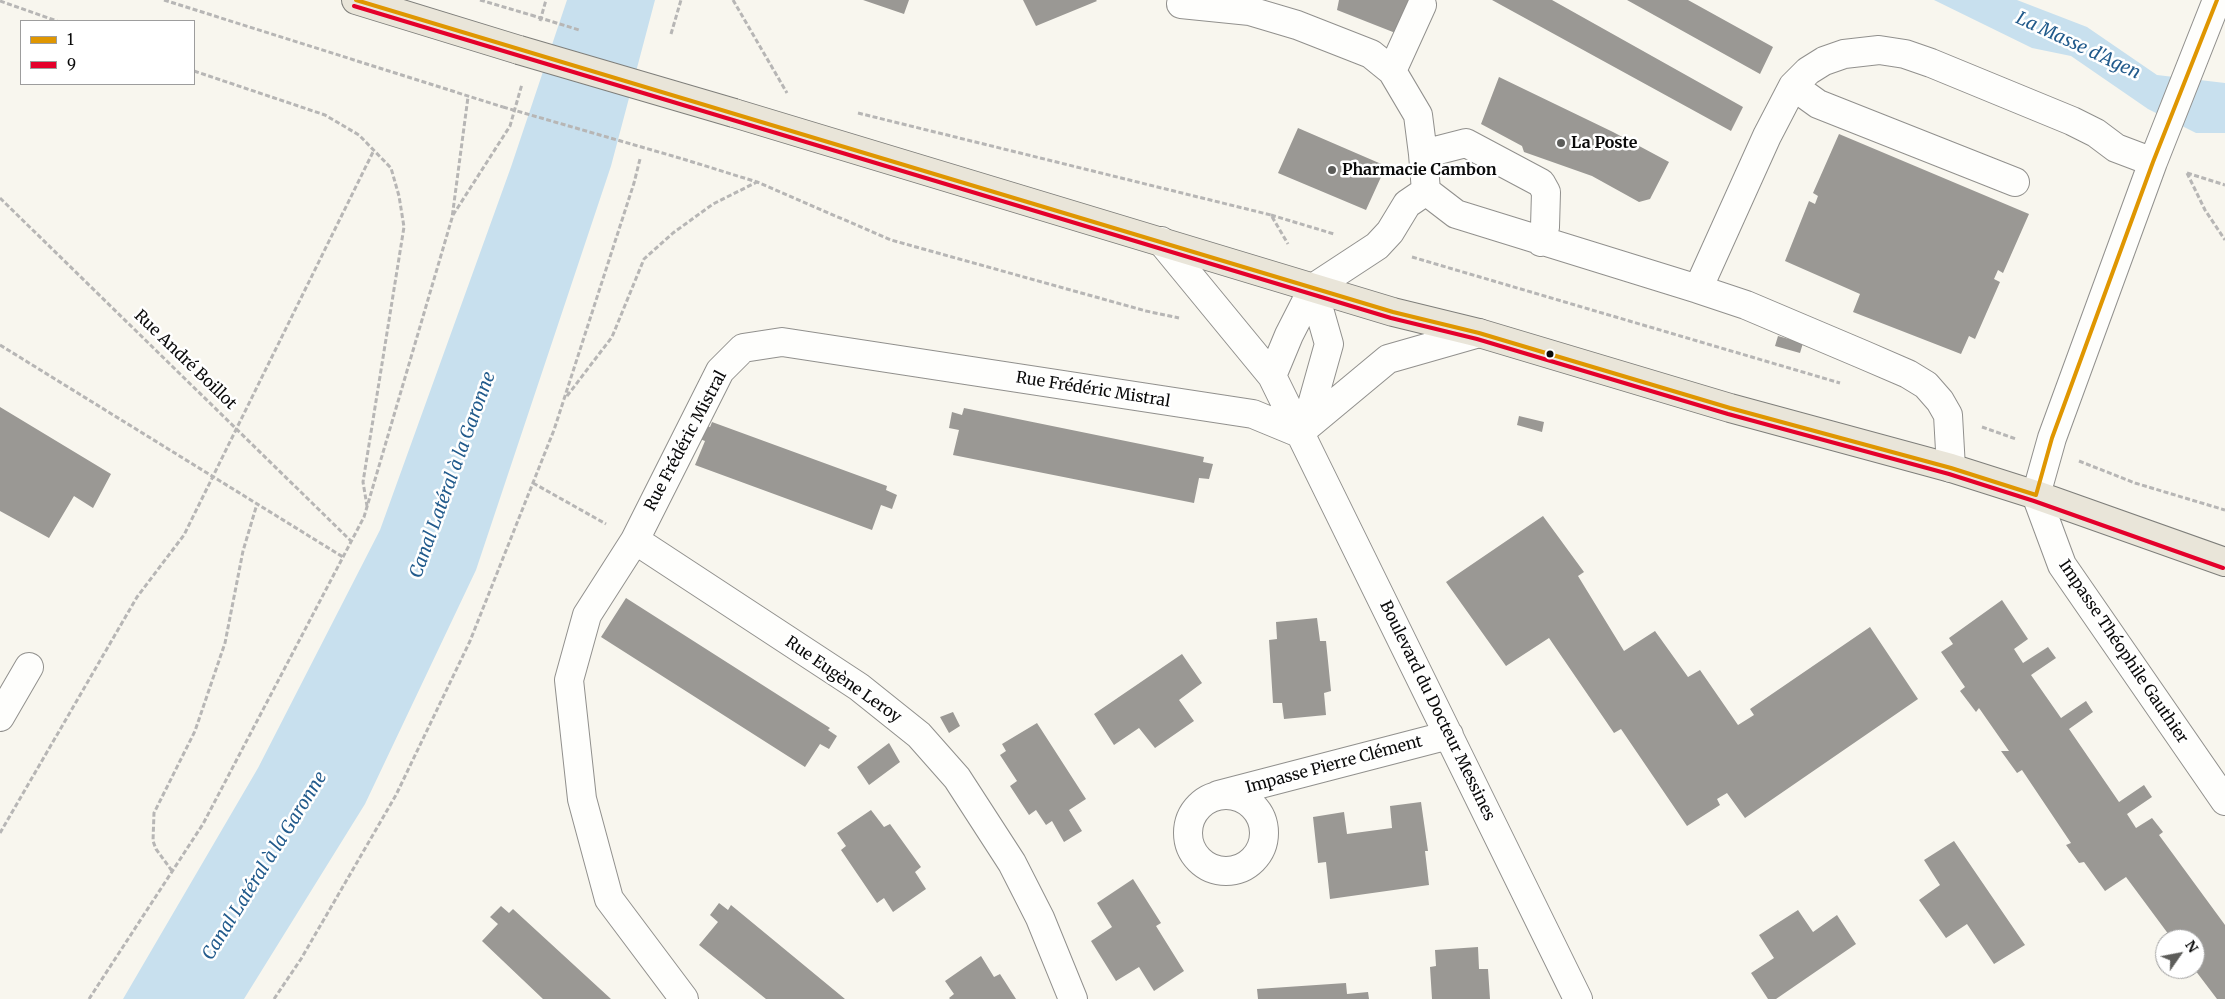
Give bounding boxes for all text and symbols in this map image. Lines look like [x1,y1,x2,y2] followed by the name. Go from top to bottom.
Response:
[2012,8,2144,84] water label: La Masse d'Agen
[20,20,195,85] legend
[67,30,74,49] text: 1
[67,55,76,74] text: 9
[1571,133,1637,153] place label: La Poste
[1555,137,1567,149] marker: La Poste
[1342,160,1497,180] place label: Pharmacie Cambon
[1326,164,1338,176] marker: Pharmacie Cambon
[130,306,240,414] street label: Rue André Boillot
[1545,349,1555,359] unlabelled marker
[641,368,731,514] street label: Rue Frédéric Mistral
[1014,368,1172,412] street label: Rue Frédéric Mistral
[406,369,500,581] water label: Canal Latéral à la Garonne
[2054,557,2192,747] street label: Impasse Théophile Gauthier
[1375,598,1499,824] street label: Boulevard du Docteur Messines
[781,633,905,727] street label: Rue Eugène Leroy
[1243,732,1425,798] street label: Impasse Pierre Clément
[198,768,332,964] water label: Canal Latéral à la Garonne
[2155,929,2205,979] north arrow
[2181,937,2202,956] text: N

